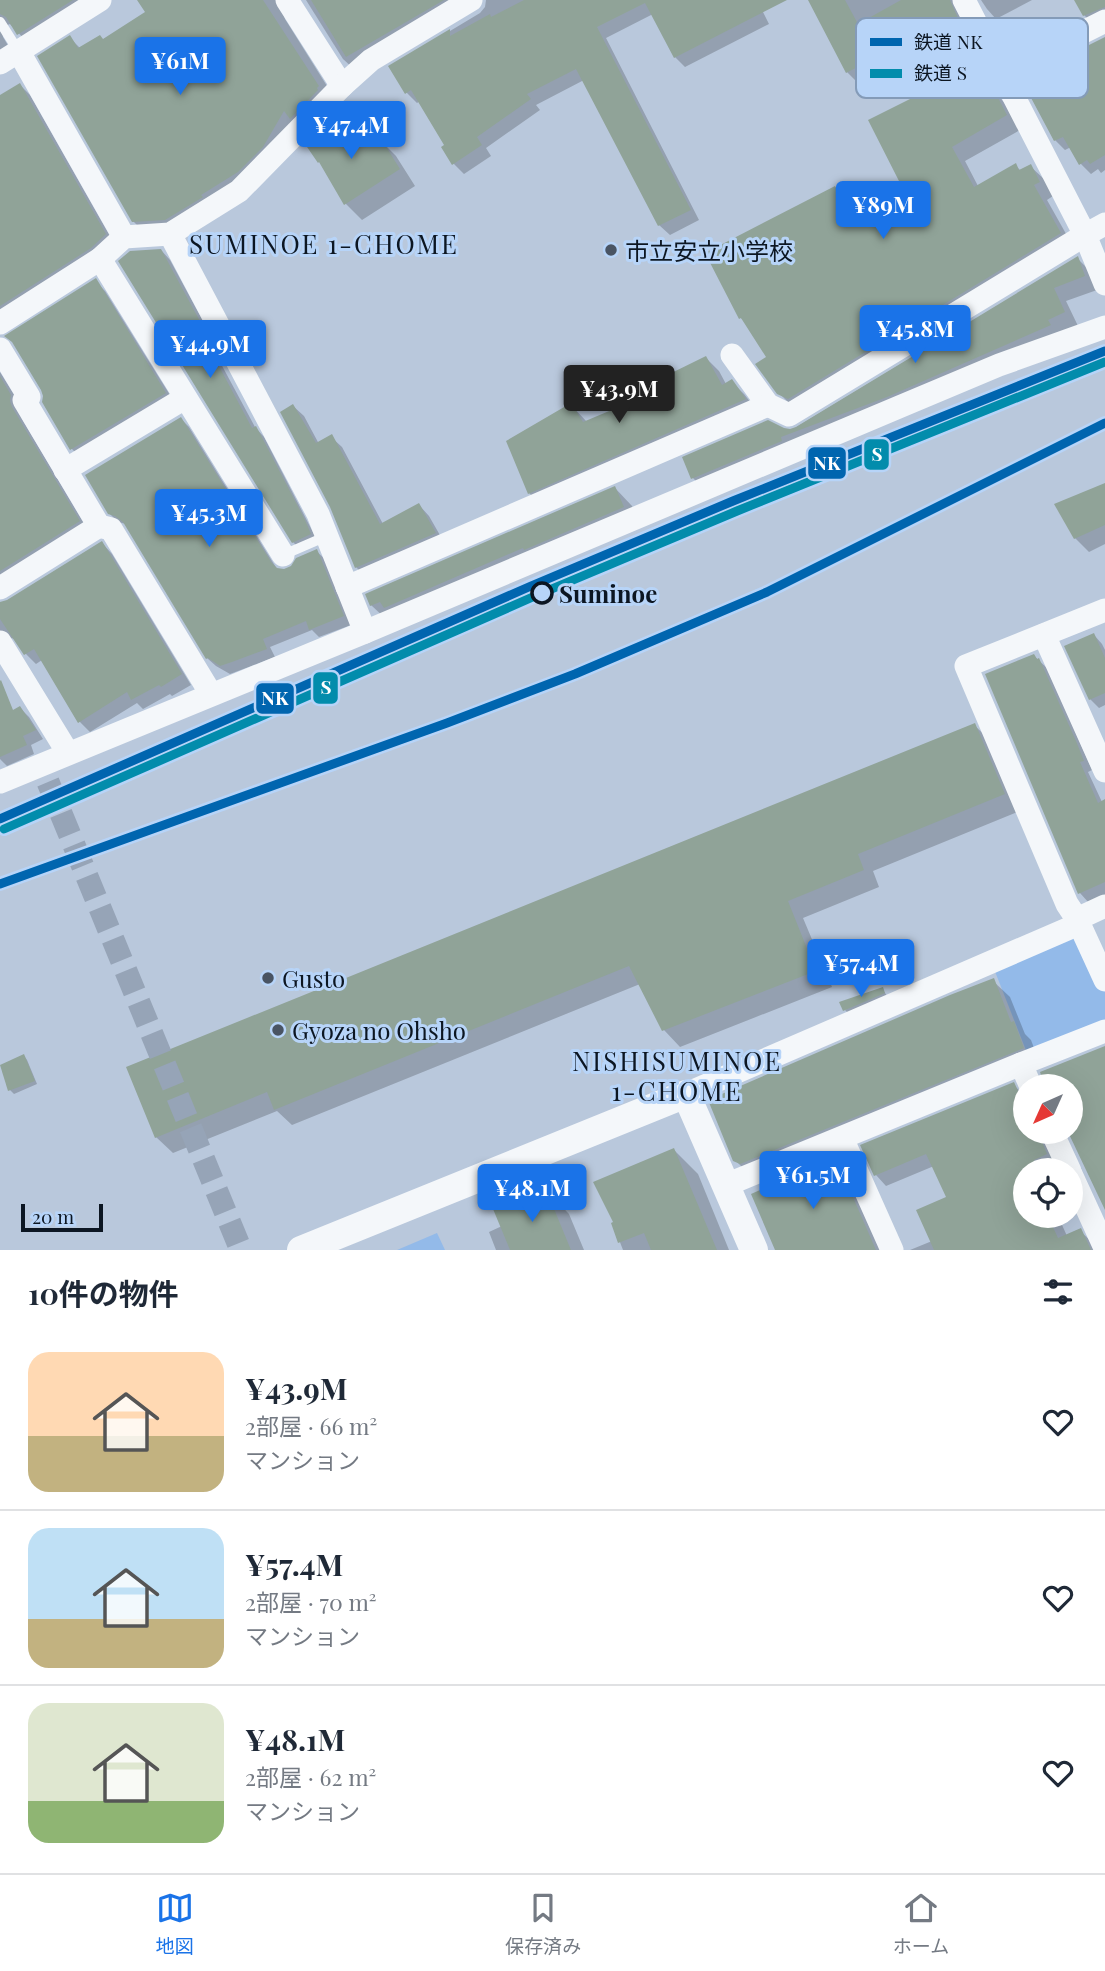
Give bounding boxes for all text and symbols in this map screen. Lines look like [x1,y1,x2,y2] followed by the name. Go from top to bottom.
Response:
[856,18,1088,98] legend
[914,28,983,54] text: 鉄道 NK
[139,38,221,97] pin: ¥61M
[151,44,209,75] text: ¥61M
[914,59,967,85] text: 鉄道 S
[294,102,408,161] pin: ¥47.4M
[313,108,389,139] text: ¥47.4M
[842,182,924,241] pin: ¥89M
[852,188,914,219] text: ¥89M
[189,226,459,261] district label: SUMINOE 1-CHOME
[625,234,793,266] place label: 市立安立小学校
[603,242,619,258] marker: 市立安立小学校
[858,306,972,365] pin: ¥45.8M
[876,312,954,343] text: ¥45.8M
[153,320,267,380] pin: ¥44.9M
[170,327,250,358] text: ¥44.9M
[562,366,676,425] pin: ¥43.9M
[580,372,658,403] text: ¥43.9M
[863,438,890,471] line badge: S
[871,440,883,466] text: S
[807,446,847,480] line badge: NK
[813,449,841,475] text: NK
[152,490,266,549] pin: ¥45.3M
[171,496,247,527] text: ¥45.3M
[559,577,657,609] place label: Suminoe
[531,582,553,604] marker: Suminoe
[312,671,339,705] line badge: S
[320,673,332,699] text: S
[255,682,295,715] line badge: NK
[261,684,289,710] text: NK
[804,940,918,999] pin: ¥57.4M
[823,946,899,977] text: ¥57.4M
[282,962,345,994] place label: Gusto
[260,970,276,986] marker: Gusto
[292,1014,466,1046] place label: Gyoza no Ohsho
[270,1022,286,1038] marker: Gyoza no Ohsho
[572,1043,782,1108] district label: NISHISUMINOE 1-CHOME
[1013,1074,1083,1144] north arrow
[1013,1074,1083,1228] map controls
[756,1152,870,1211] pin: ¥61.5M
[775,1158,851,1189] text: ¥61.5M
[1013,1158,1083,1228] button: locate
[475,1164,589,1224] pin: ¥48.1M
[494,1171,570,1202] text: ¥48.1M
[21,1201,103,1233] scale bar
[32,1203,74,1229] text: 20 m
[28,1273,179,1313] text: 10件の物件
[1039,1273,1077,1311] icon: filters
[245,1368,348,1408] text: ¥43.9M
[84,1380,168,1464] icon: home
[1039,1403,1077,1441] icon: heart
[245,1410,377,1441] text: 2部屋 · 66 m²
[245,1444,360,1475] text: マンション
[245,1544,343,1584] text: ¥57.4M
[84,1556,168,1640] icon: home
[1039,1579,1077,1617] icon: heart
[245,1586,377,1617] text: 2部屋 · 70 m²
[245,1620,360,1651] text: マンション
[245,1719,345,1759] text: ¥48.1M
[84,1731,168,1815] icon: home
[1039,1754,1077,1792] icon: heart
[245,1761,376,1792] text: 2部屋 · 62 m²
[245,1795,360,1826] text: マンション
[156,1889,194,1958] tab: 地図
[505,1889,581,1958] tab: 保存済み
[893,1889,949,1958] tab: ホーム

